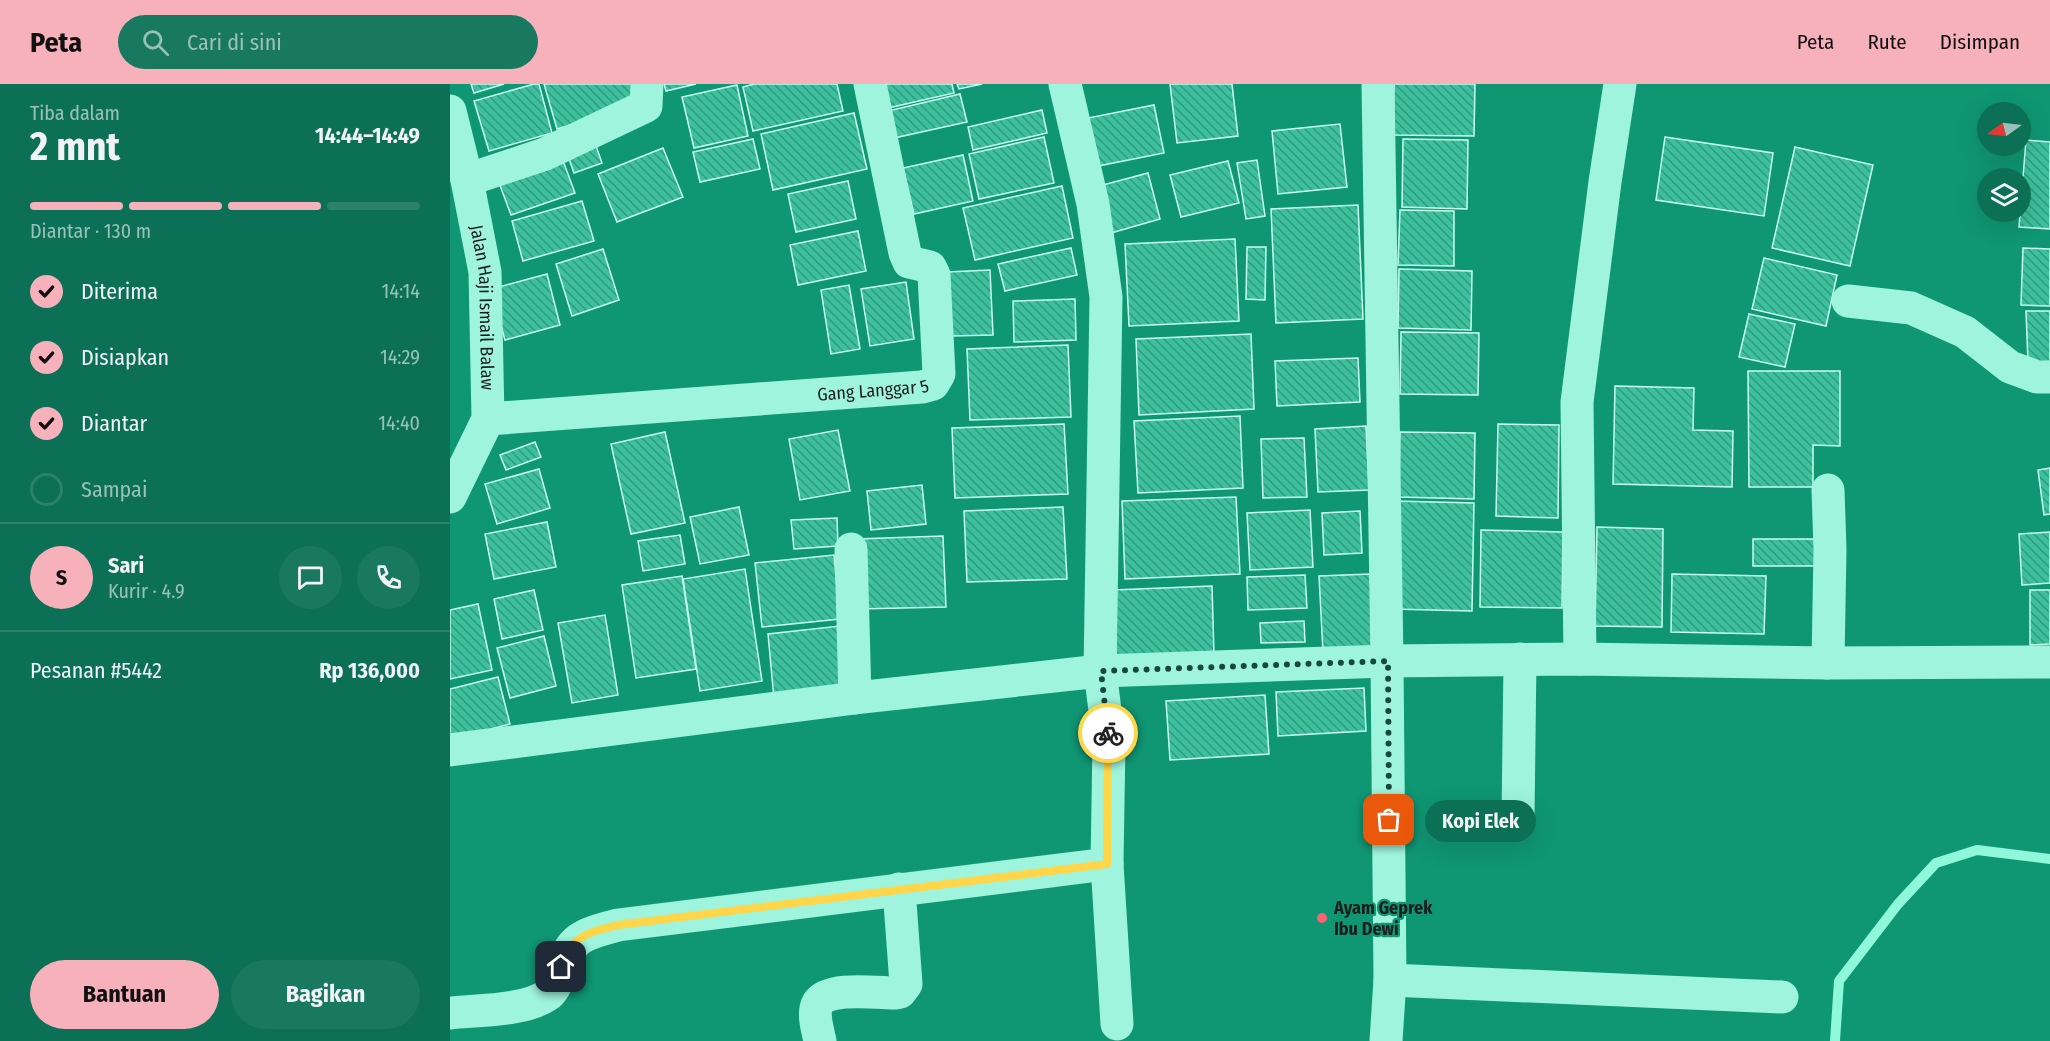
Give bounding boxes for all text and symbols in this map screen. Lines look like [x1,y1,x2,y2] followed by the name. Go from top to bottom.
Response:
[118,15,538,69] search box
[30,26,82,59] text: Peta
[139,26,172,59] icon: search
[187,29,282,56] text: Cari di sini
[1797,29,1834,55] text: Peta
[1867,29,1907,55] text: Rute
[1940,29,2020,55] text: Disimpan
[30,101,120,125] text: Tiba dalam
[1977,102,2031,156] north arrow
[1977,102,2031,222] map controls
[315,122,420,149] text: 14:44–14:49
[30,124,120,170] text: 2 mnt
[1977,168,2031,222] button: layers
[30,219,151,243] text: Diantar · 130 m
[465,223,498,391] street label: Jalan Haji Ismail Balaw
[30,275,63,308] icon: check
[81,278,158,305] text: Diterima
[382,279,420,303] text: 14:14
[30,341,63,374] icon: check
[81,344,169,371] text: Disiapkan
[380,345,420,369] text: 14:29
[816,375,931,406] street label: Gang Langgar 5
[30,407,63,440] icon: check
[81,410,147,437] text: Diantar
[378,411,420,435] text: 14:40
[81,476,147,503] text: Sampai
[279,546,342,609] button: chat
[357,546,420,609] button: phone
[108,552,144,579] text: Sari
[56,564,67,591] text: S
[108,579,185,603] text: Kurir · 4.9
[30,657,162,684] text: Pesanan #5442
[319,657,420,684] text: Rp 136,000
[1078,703,1138,763] courier
[1092,717,1125,750] icon: bike
[1363,794,1414,845] pin
[1425,799,1536,841] callout: Kopi Elek
[1372,803,1405,836] icon: bag
[1442,809,1519,833] text: Kopi Elek
[1333,897,1433,940] place label: Ayam Geprek Ibu Dewi
[1315,911,1329,925] marker: Ayam Geprek Ibu Dewi
[535,941,586,992] pin
[544,950,577,983] icon: home
[30,960,219,1029] button: Bantuan
[231,960,420,1029] button: Bagikan

